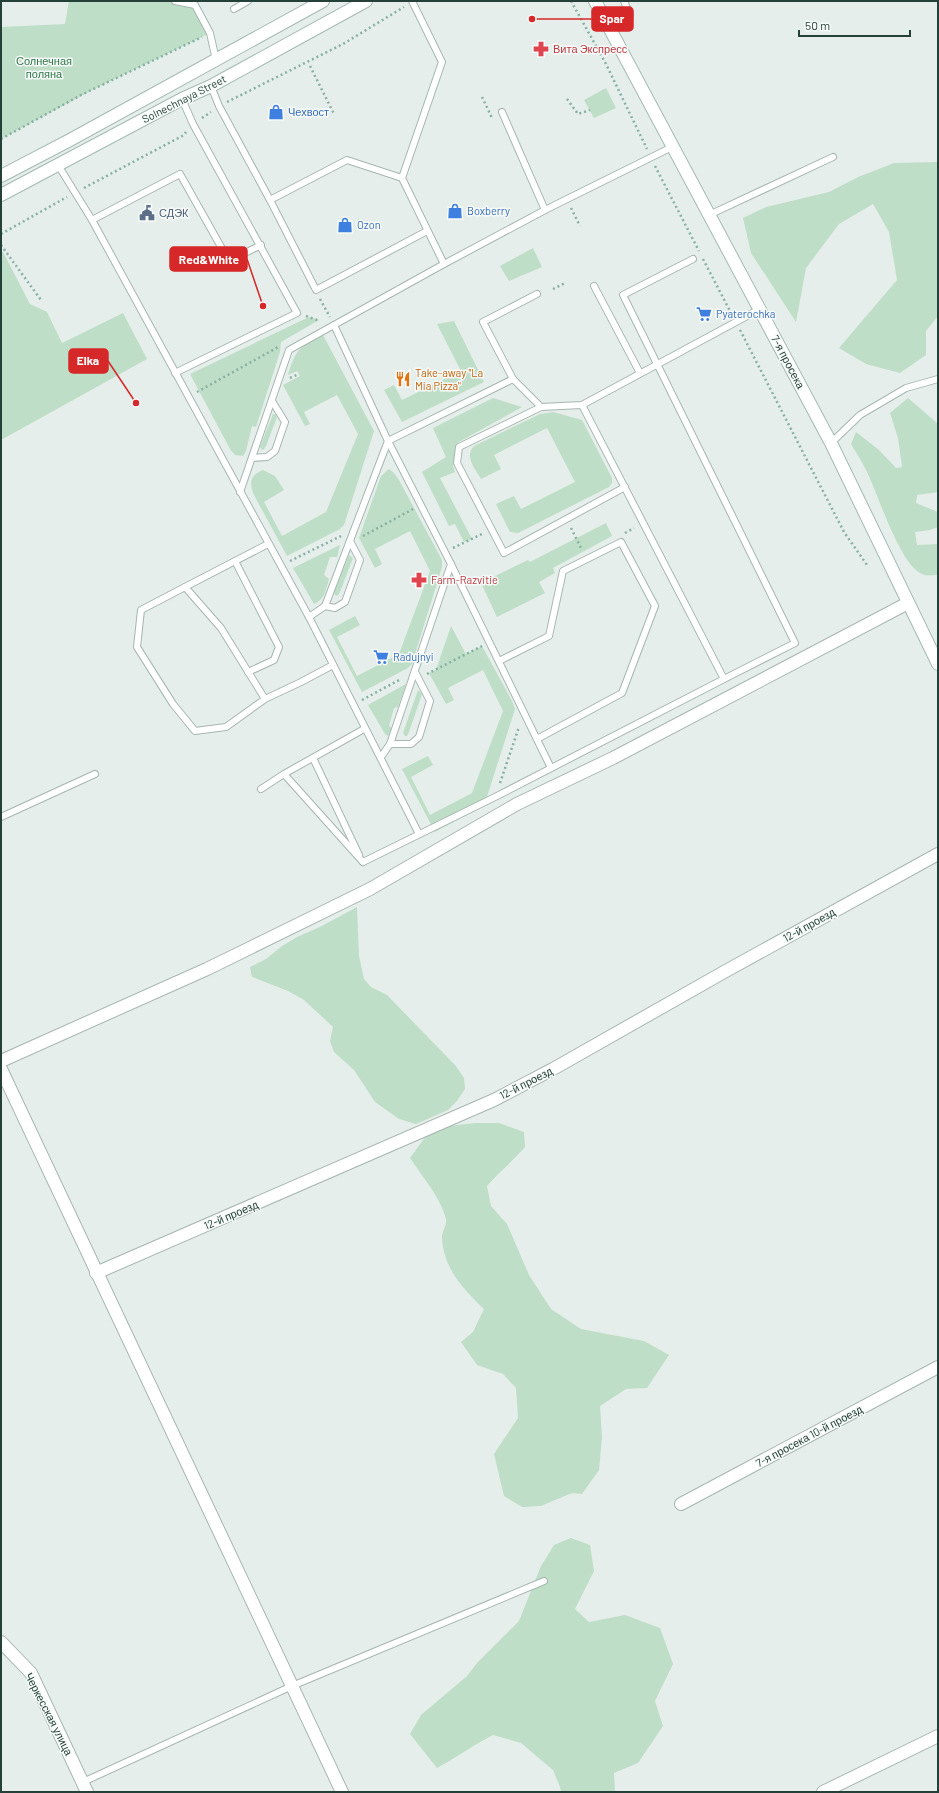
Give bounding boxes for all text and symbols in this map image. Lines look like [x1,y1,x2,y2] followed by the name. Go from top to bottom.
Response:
[592,7,633,31] callout: Spar
[600,11,625,25] text: Spar
[799,12,910,38] scale bar
[805,18,830,32] text: 50 m
[532,40,550,58] pharmacy icon: Вита Экспресс
[553,42,628,55] place label: Вита Экспресс
[16,54,72,80] park label: Солнечная поляна
[140,72,228,125] street label: Solnechnaya Street
[267,103,285,121] shop icon: Чехвост
[288,105,329,118] place label: Чехвост
[446,202,464,220] shop icon: Boxberry
[138,204,156,222] public building icon: СДЭК
[467,204,510,217] place label: Boxberry
[159,206,189,219] place label: СДЭК
[336,216,354,234] shop icon: Ozon
[357,218,381,231] place label: Ozon
[170,247,247,271] callout: Red&White
[179,252,240,266] text: Red&White
[695,305,713,323] supermarket icon: Pyaterochka
[716,307,775,320] place label: Pyaterochka
[769,333,808,391] street label: 7-я просека
[69,349,108,373] callout: Elka
[77,353,99,367] text: Elka
[415,366,483,392] place label: Take-away "La Mia Pizza"
[394,370,412,388] restaurant icon: Take-away "La Mia Pizza"
[410,571,428,589] pharmacy icon: Farm-Razvitie
[431,573,498,586] place label: Farm-Razvitie
[372,648,390,666] supermarket icon: Radujnyi
[393,650,434,663] place label: Radujnyi
[780,905,838,944] street label: 12-й проезд
[497,1063,555,1101] street label: 12-й проезд
[202,1197,260,1232] street label: 12-й проезд
[753,1402,865,1469] street label: 7-я просека 10-й проезд
[23,1670,76,1758] street label: Черкесская улица

